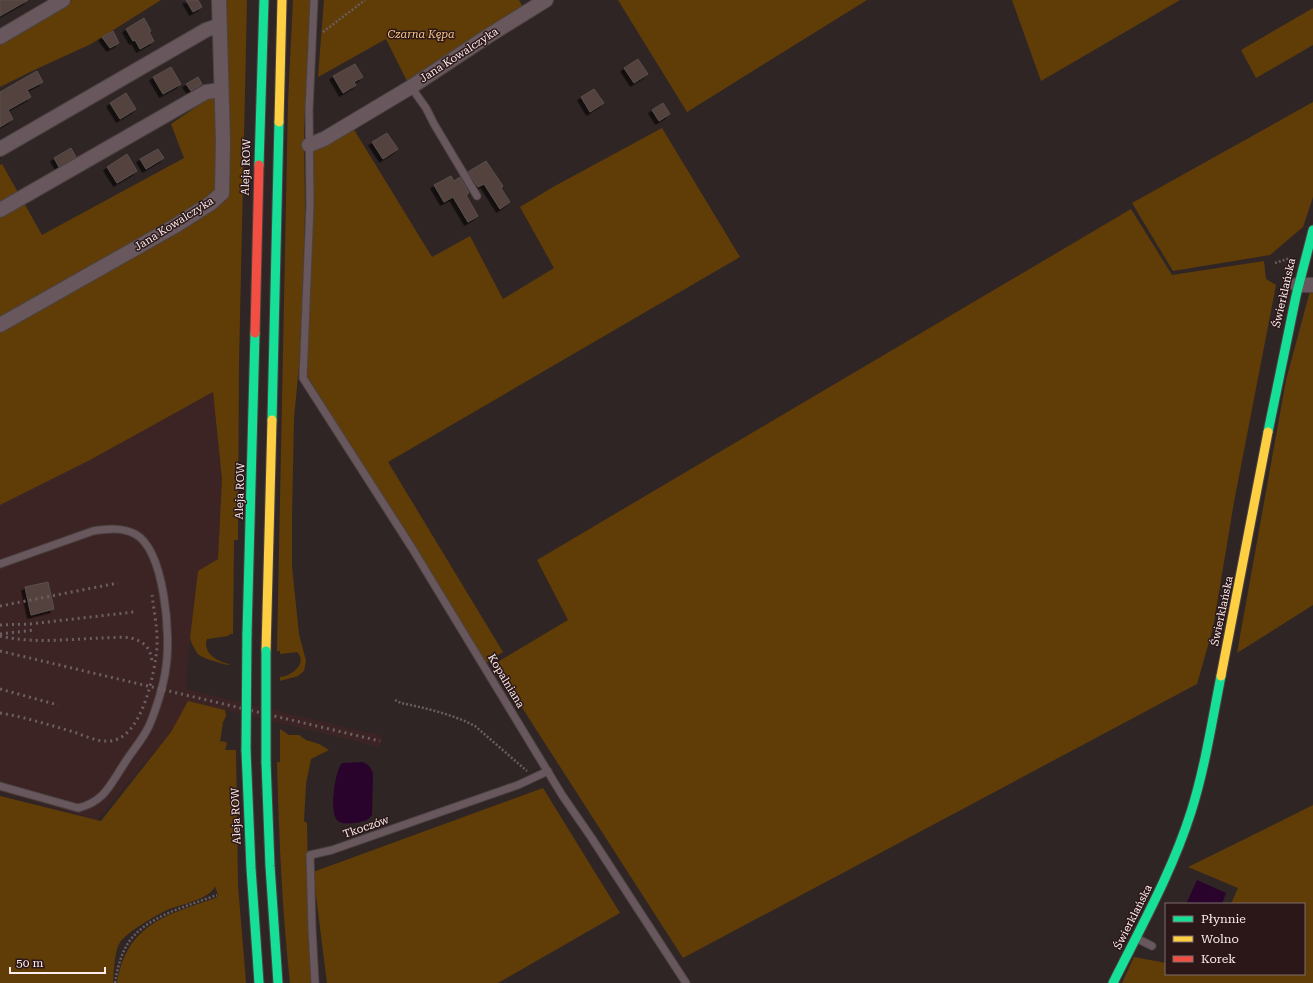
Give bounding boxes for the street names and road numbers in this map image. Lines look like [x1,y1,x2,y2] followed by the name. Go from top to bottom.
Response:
[417,25,501,85] street label: Jana Kowalczyka
[239,138,254,196] street label: Aleja ROW
[132,194,216,254] street label: Jana Kowalczyka
[1269,257,1298,329] street label: Świerklańska
[233,462,248,520] street label: Aleja ROW
[1207,575,1236,647] street label: Świerklańska
[485,652,527,710] street label: Kopalniana
[228,787,243,845] street label: Aleja ROW
[341,813,392,841] street label: Tkoczów
[1110,882,1155,952] street label: Świerklańska

